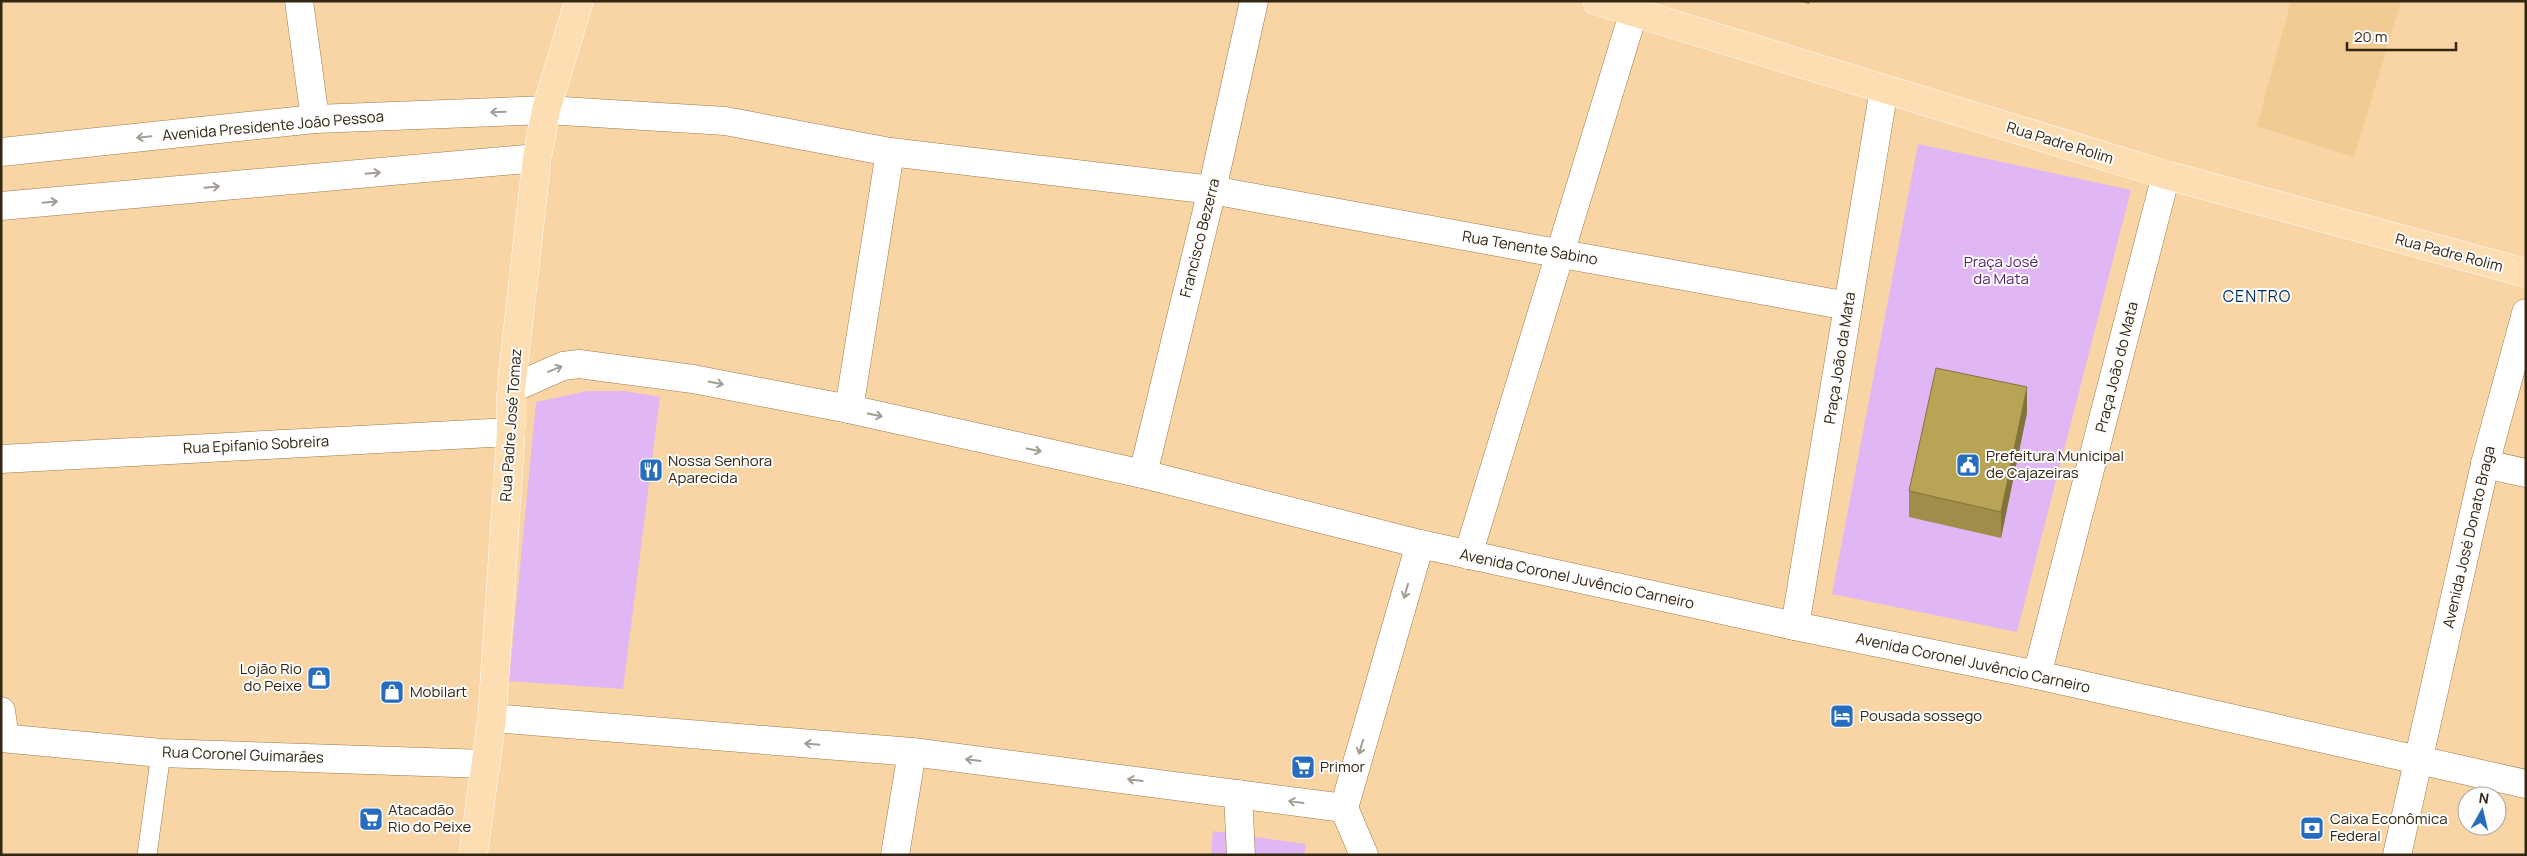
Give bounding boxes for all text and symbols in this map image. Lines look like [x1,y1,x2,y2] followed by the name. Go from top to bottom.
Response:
[2347,20,2456,52] scale bar
[2354,26,2387,47] text: 20 m
[161,105,385,146] street label: Avenida Presidente Joāo Pessoa
[490,107,506,116] one-way arrow
[2004,116,2116,169] street label: Rua Padre Rolim
[136,132,152,142] one-way arrow
[365,168,381,178] one-way arrow
[1175,176,1224,300] street label: Francisco Bezerra
[203,183,219,192] one-way arrow
[42,197,58,207] one-way arrow
[1461,225,1600,270] street label: Rua Tenente Sabino
[2393,228,2505,277] street label: Rua Padre Rolim
[1964,251,2038,289] park label: Praça José da Mata
[2223,285,2291,307] district label: CENTRO
[1819,290,1860,426] street label: Praça João da Mata
[2090,299,2143,435] street label: Praça João do Mata
[495,348,526,502] street label: Rua Padre José Tomaz
[547,363,562,373] one-way arrow
[707,379,723,389] one-way arrow
[867,411,883,420] one-way arrow
[182,430,330,459] street label: Rua Epifanio Sobreira
[2437,444,2500,630] street label: Avenida José Donato Braga
[1986,445,2124,483] place label: Prefeitura Municipal de Cajazeiras
[1025,446,1041,455] one-way arrow
[668,450,772,488] place label: Nossa Senhora Aparecida
[1955,452,1981,478] public building icon: Prefeitura Municipal de Cajazeiras
[638,457,664,483] restaurant icon: Nossa Senhora Aparecida
[1458,543,1696,614] street label: Avenida Coronel Juvêncio Carneiro
[1401,583,1411,599] one-way arrow
[1854,627,2092,698] street label: Avenida Coronel Juvêncio Carneiro
[240,658,302,696] place label: Lojão Rio do Peixe
[306,665,332,691] shop icon: Lojão Rio do Peixe
[379,679,405,705] shop icon: Mobilart
[410,681,467,702] place label: Mobilart
[1829,703,1855,729] hotel icon: Pousada sossego
[1860,705,1982,726] place label: Pousada sossego
[804,739,820,749] one-way arrow
[1356,739,1366,755] one-way arrow
[162,741,324,768] street label: Rua Coronel Guimarāes
[1290,754,1316,780] supermarket icon: Primor
[966,755,982,765] one-way arrow
[1320,756,1366,777] place label: Primor
[1127,775,1143,785] one-way arrow
[2457,786,2507,836] north arrow
[2478,788,2490,808] text: N
[1288,796,1304,806] one-way arrow
[388,799,471,837] place label: Atacadão Rio do Peixe
[358,806,384,832] supermarket icon: Atacadão Rio do Peixe
[2330,808,2448,846] place label: Caixa Econômica Federal
[2299,815,2325,841] bank icon: Caixa Econômica Federal

